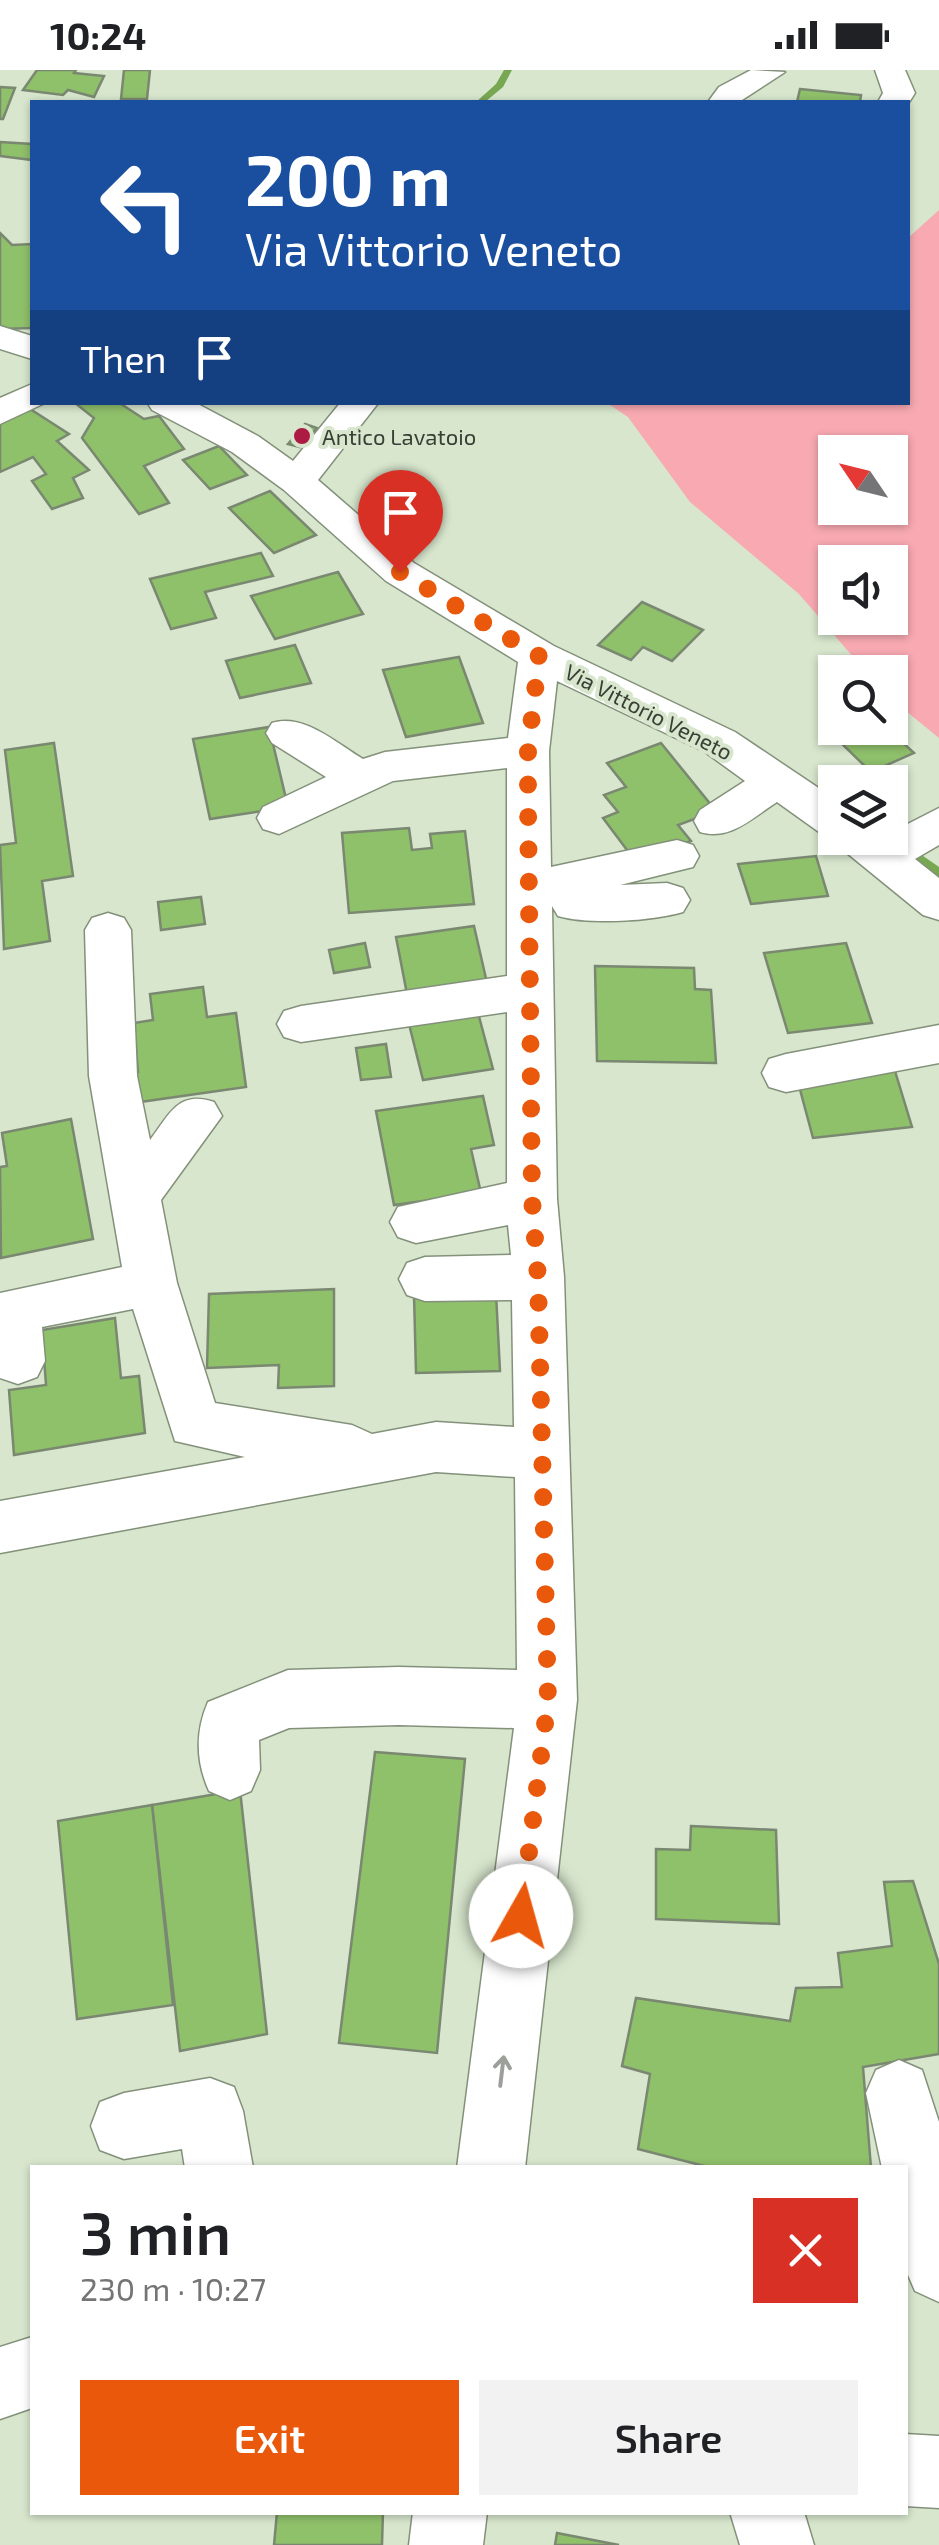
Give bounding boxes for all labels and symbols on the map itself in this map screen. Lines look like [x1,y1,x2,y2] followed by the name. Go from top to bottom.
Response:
[322,423,476,449] place label: Antico Lavatoio
[291,425,313,447] marker: Antico Lavatoio
[818,435,908,525] north arrow
[358,470,443,573] pin
[561,658,737,764] street label: Via Vittorio Veneto
[469,1864,573,1968] position arrow
[493,2055,512,2087] one-way arrow

